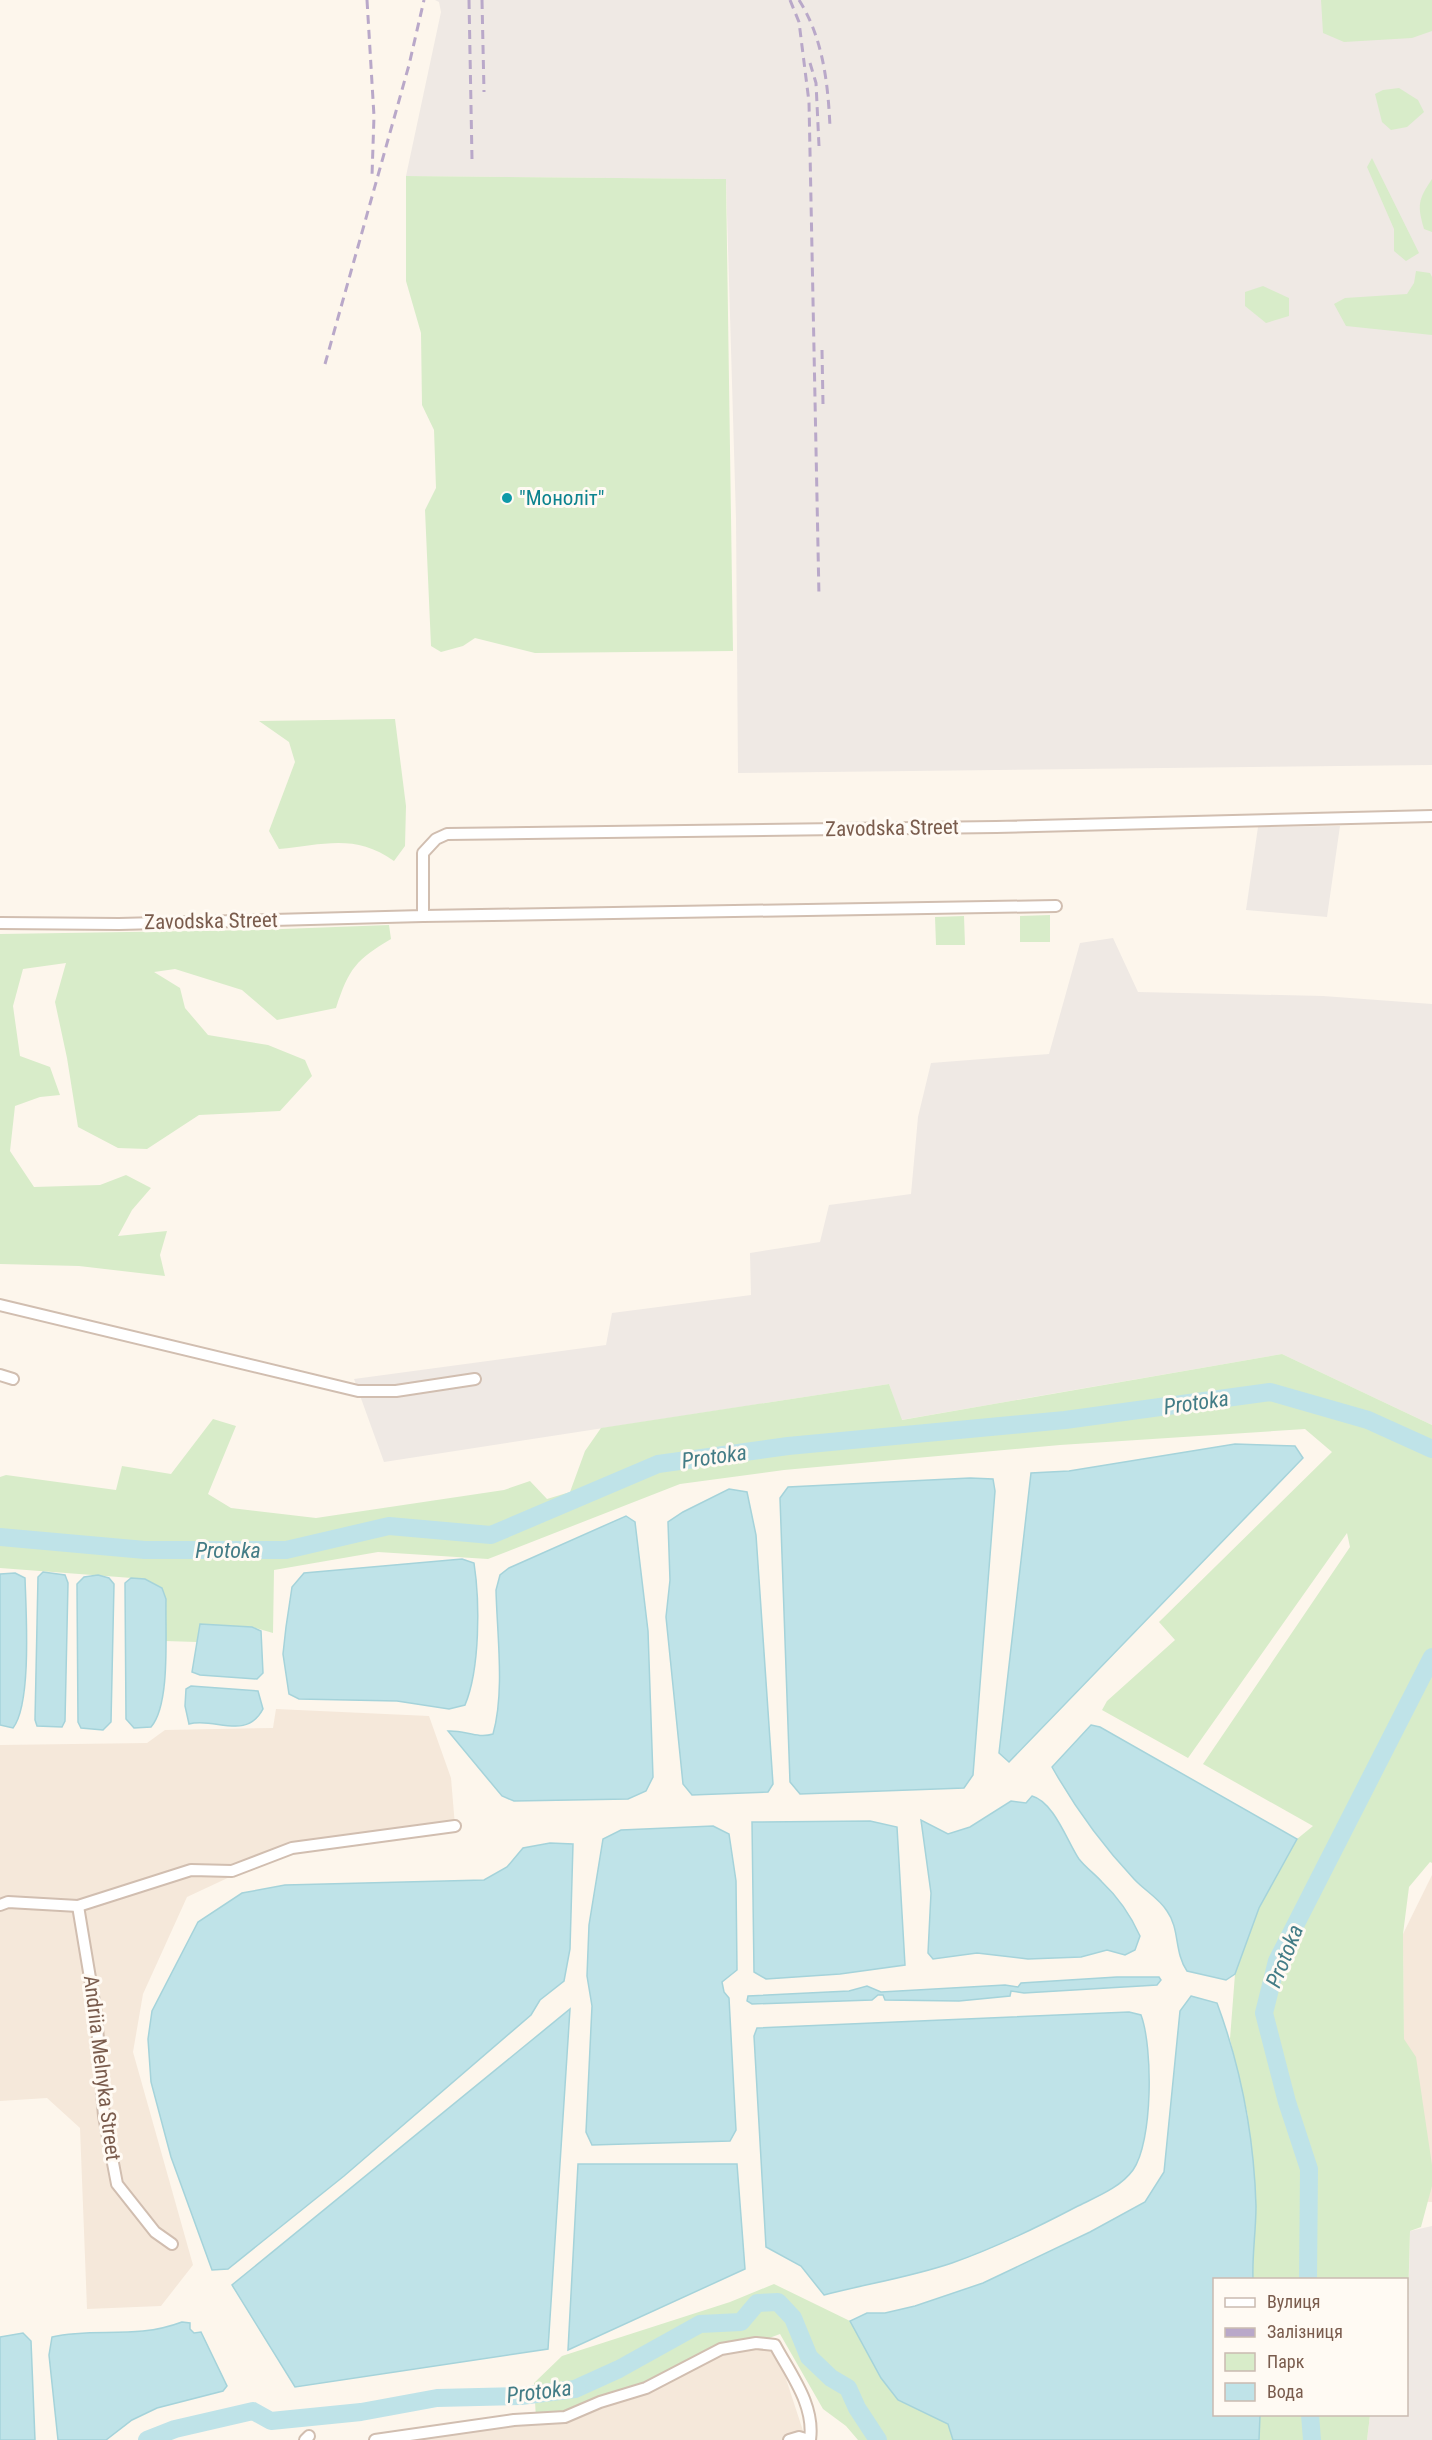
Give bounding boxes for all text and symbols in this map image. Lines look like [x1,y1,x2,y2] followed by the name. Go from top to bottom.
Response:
[519,486,605,510] place label: "Моноліт"
[500,491,514,505] marker: "Моноліт"
[825,815,959,841] street label: Zavodska Street
[144,908,278,934] street label: Zavodska Street
[1162,1386,1230,1419] water label: Protoka
[680,1440,748,1473] water label: Protoka
[195,1538,261,1563] water label: Protoka
[1261,1921,1308,1991] water label: Protoka
[79,1974,125,2162] street label: Andriia Melnyka Street
[1213,2278,1408,2416] legend
[1267,2291,1321,2312] text: Вулиця
[1267,2321,1343,2342] text: Залізниця
[1267,2351,1305,2372] text: Парк
[505,2375,573,2408] water label: Protoka
[1267,2381,1304,2402] text: Вода

